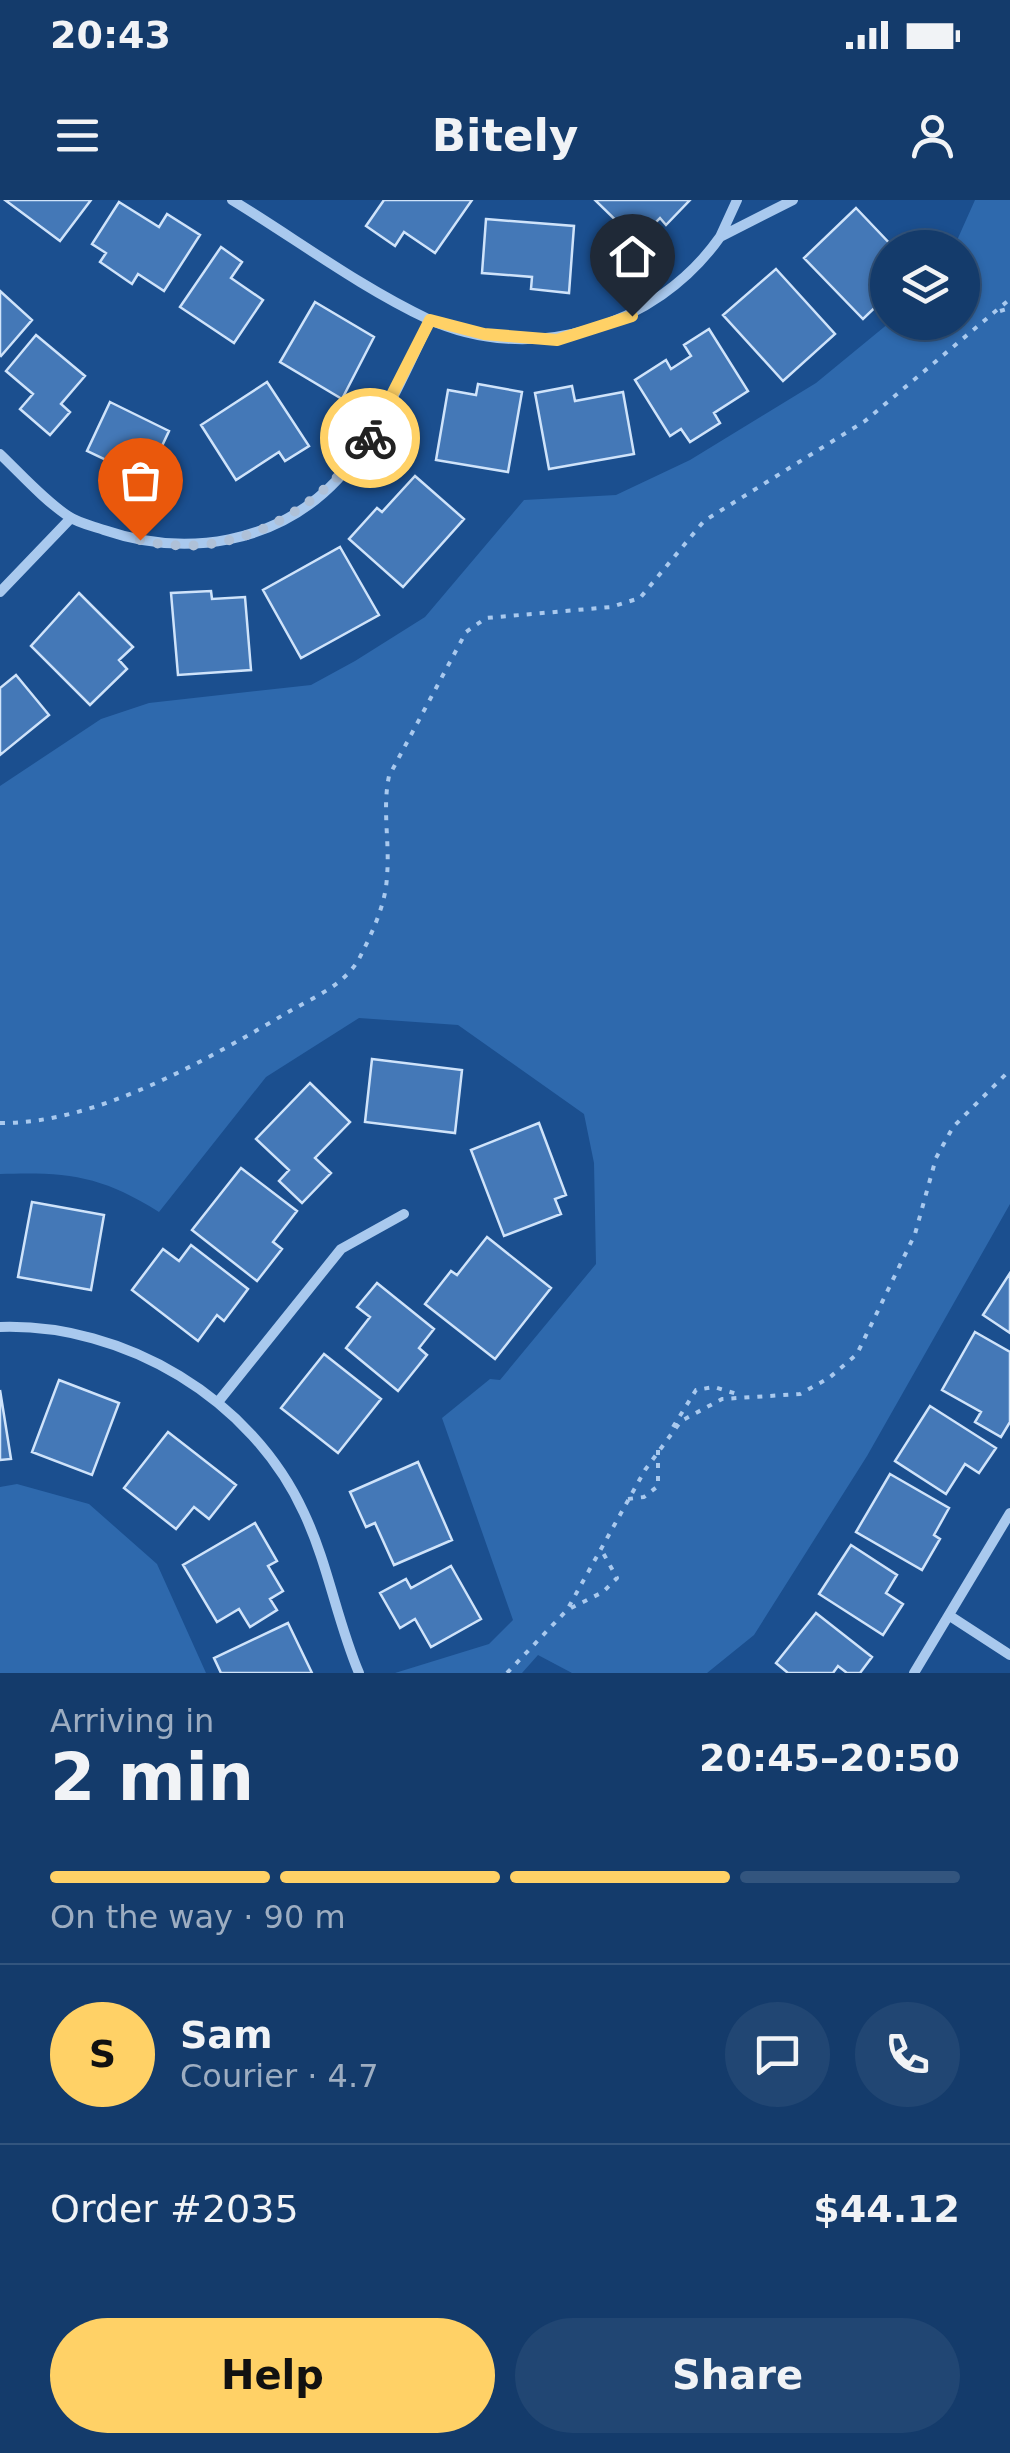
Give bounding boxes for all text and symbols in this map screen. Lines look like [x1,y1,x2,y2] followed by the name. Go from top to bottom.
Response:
[50,13,171,57] text: 20:43
[50,108,105,163] icon: menu
[905,108,960,163] icon: person
[432,109,578,162] text: Bitely
[590,214,675,317] pin
[605,229,660,284] icon: home
[870,230,980,340] map controls
[870,230,980,340] button: layers
[320,388,420,488] courier
[343,411,398,466] icon: bike
[98,438,183,541] pin
[113,453,168,508] icon: bag
[50,1702,214,1740] text: Arriving in
[699,1736,960,1780] text: 20:45–20:50
[50,1740,254,1815] text: 2 min
[50,1898,346,1936] text: On the way · 90 m
[725,2002,830,2107] button: chat
[855,2002,960,2107] button: phone
[180,2013,273,2057] text: Sam
[89,2032,116,2076] text: S
[180,2057,379,2095] text: Courier · 4.7
[50,2187,299,2231] text: Order #2035
[813,2187,960,2231] text: $44.12
[50,2318,495,2433] button: Help
[515,2318,960,2433] button: Share

